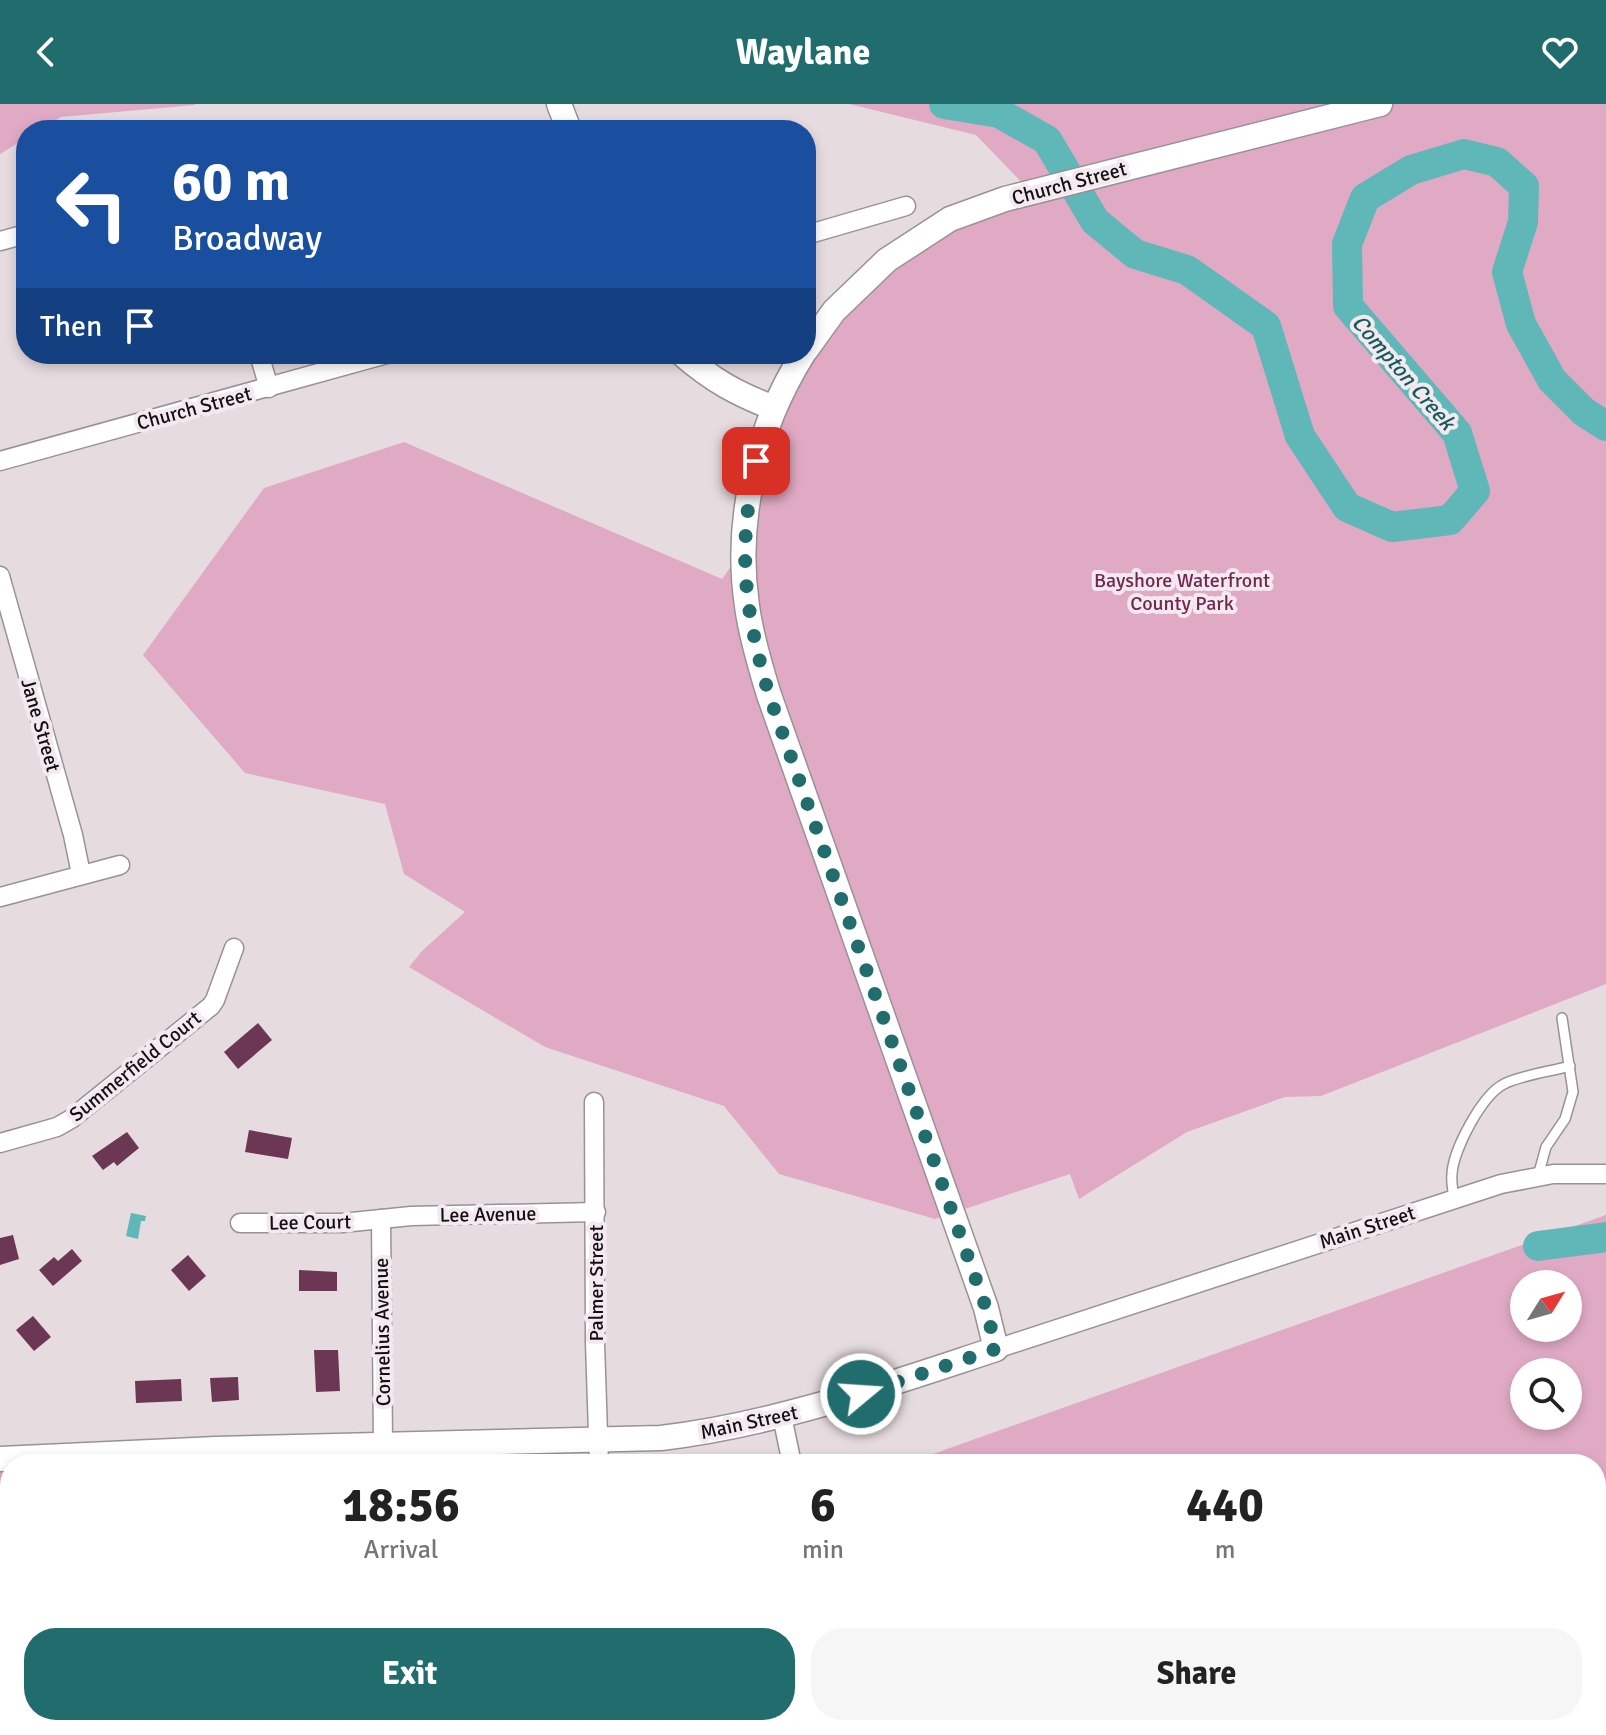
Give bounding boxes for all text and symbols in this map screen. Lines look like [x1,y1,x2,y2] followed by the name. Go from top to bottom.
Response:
[24,30,68,74] icon: back
[736,30,870,75] text: Waylane
[1538,30,1582,74] icon: heart
[172,147,290,216] text: 60 m
[40,152,144,256] icon: left
[1009,156,1129,211] street label: Church Street
[172,216,322,261] text: Broadway
[118,304,162,348] icon: arrive
[40,308,102,345] text: Then
[1346,309,1462,437] water label: Compton Creek
[134,381,254,436] street label: Church Street
[722,427,790,495] pin
[734,439,778,483] icon: arrive
[1094,568,1270,616] park label: Bayshore Waterfront County Park
[15,676,66,775] street label: Jane Street
[64,1006,206,1127] street label: Summerfield Court
[1316,1200,1418,1255] street label: Main Street
[439,1201,537,1228] street label: Lee Avenue
[269,1209,351,1236] street label: Lee Court
[584,1225,609,1341] street label: Palmer Street
[369,1258,396,1406] street label: Cornelius Avenue
[1510,1270,1582,1342] north arrow
[1510,1270,1582,1430] map controls
[819,1352,903,1436] position arrow
[1510,1358,1582,1430] button: search
[698,1400,800,1445] street label: Main Street
[342,1476,460,1535] text: 18:56
[810,1476,836,1535] text: 6
[1186,1476,1264,1535] text: 440
[364,1534,438,1566] text: Arrival
[802,1534,844,1566] text: min
[1215,1534,1235,1566] text: m
[24,1628,795,1720] button: Exit
[811,1628,1582,1720] button: Share

